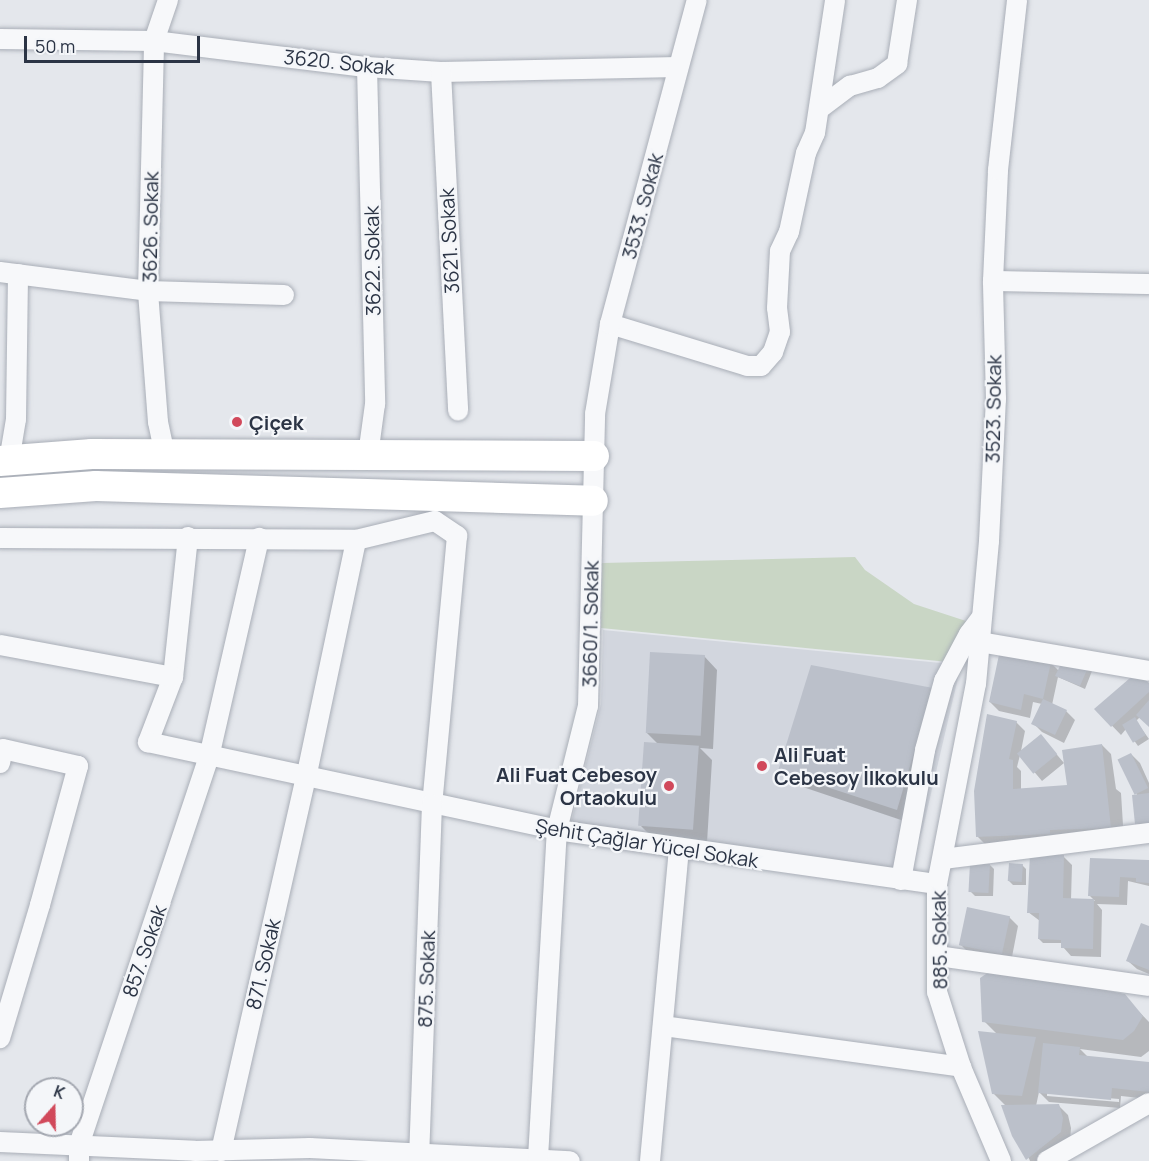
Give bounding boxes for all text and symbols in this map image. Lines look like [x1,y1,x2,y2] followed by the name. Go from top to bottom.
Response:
[27,24,202,62] scale bar
[35,34,75,58] text: 50 m
[282,44,396,80] street label: 3620. Sokak
[616,150,668,262] street label: 3533. Sokak
[137,171,163,283] street label: 3626. Sokak
[434,187,464,295] street label: 3621. Sokak
[359,206,385,316] street label: 3622. Sokak
[980,354,1006,464] street label: 3523. Sokak
[249,410,303,434] place label: Çiçek
[230,415,244,429] marker: Çiçek
[577,560,603,688] street label: 3660/1. Sokak
[774,742,939,789] place label: Ali Fuat Cebesoy İlkokulu
[755,759,769,773] marker: Ali Fuat Cebesoy İlkokulu
[496,762,657,809] place label: Ali Fuat Cebesoy Ortaokulu
[662,779,676,793] marker: Ali Fuat Cebesoy Ortaokulu
[534,814,760,872] street label: Şehit Çağlar Yücel Sokak
[926,890,952,990] street label: 885. Sokak
[117,902,171,1000] street label: 857. Sokak
[241,916,285,1012] street label: 871. Sokak
[412,930,440,1028] street label: 875. Sokak
[24,1077,84,1137] north arrow
[51,1080,68,1104] text: K

